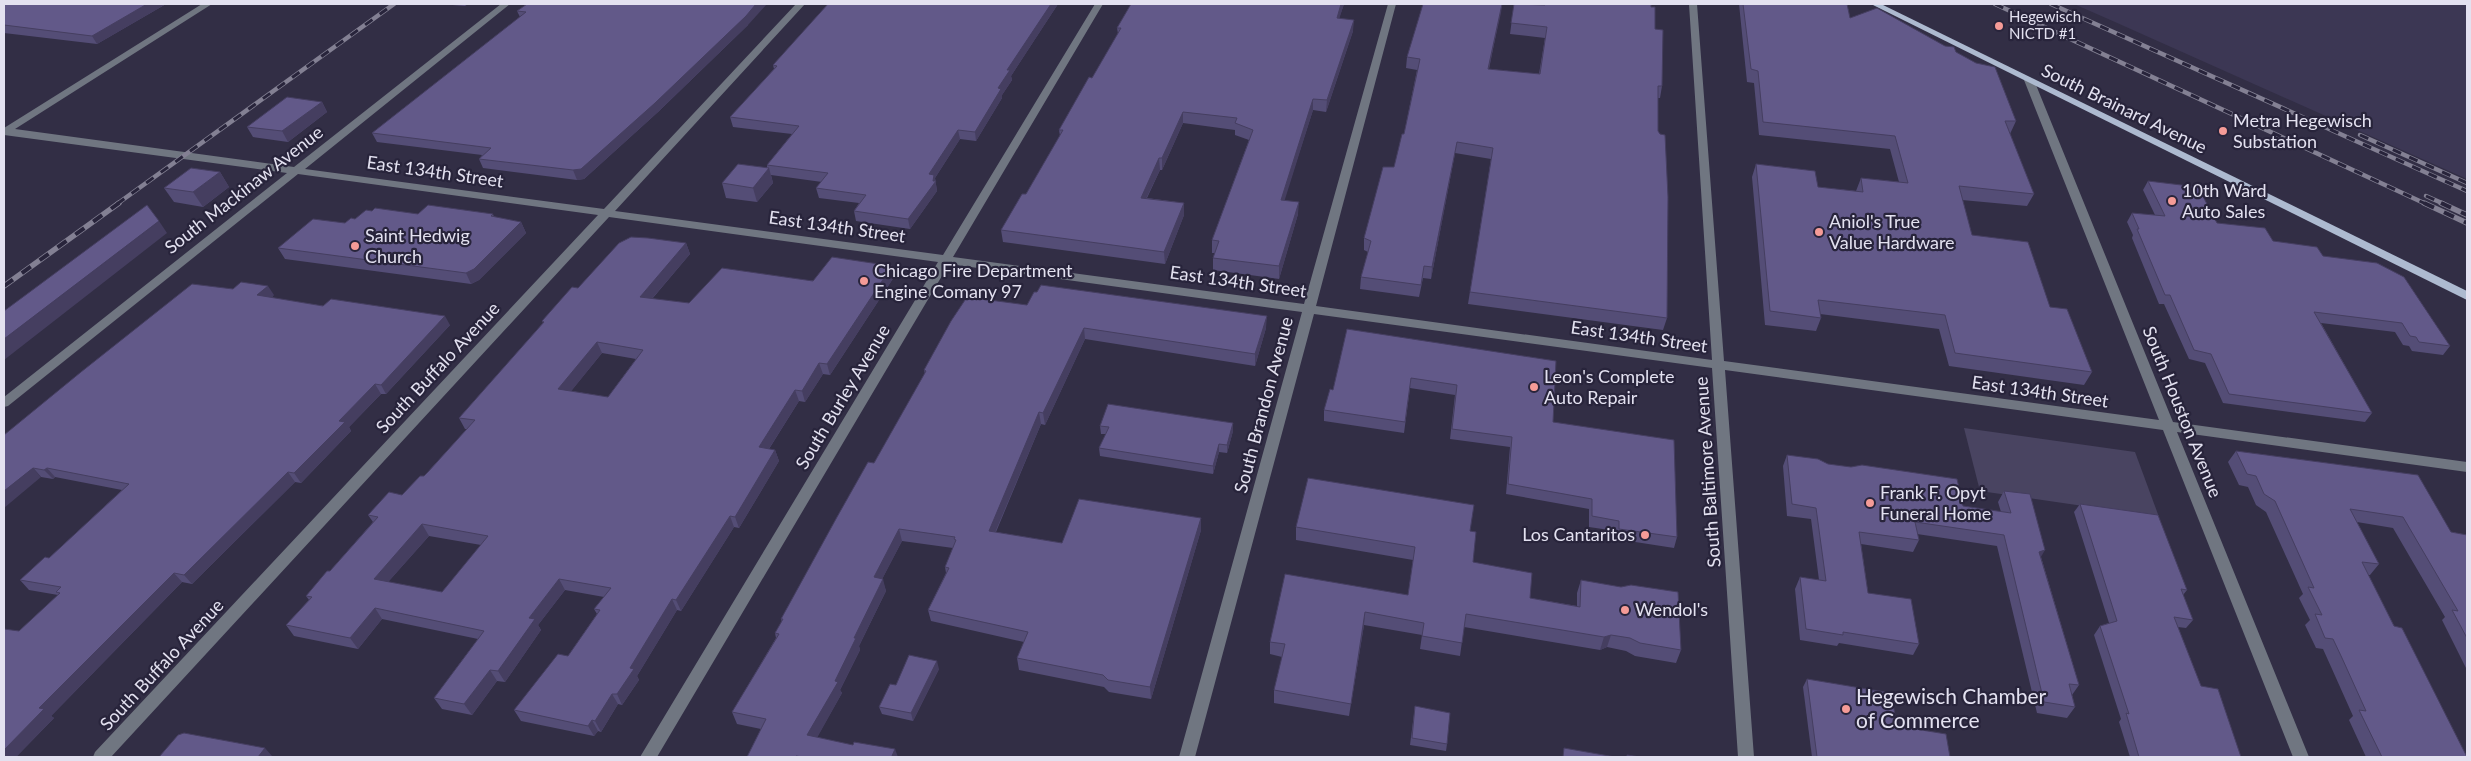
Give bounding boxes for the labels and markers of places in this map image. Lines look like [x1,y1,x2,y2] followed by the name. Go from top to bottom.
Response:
[2009,7,2081,42] place label: Hegewisch NICTD #1
[1993,20,2005,32] marker: Hegewisch NICTD #1
[2233,109,2372,152] place label: Metra Hegewisch Substation
[2217,125,2229,137] marker: Metra Hegewisch Substation
[2182,179,2267,222] place label: 10th Ward Auto Sales
[2166,195,2178,207] marker: 10th Ward Auto Sales
[1829,210,1955,253] place label: Aniol's True Value Hardware
[365,224,470,267] place label: Saint Hedwig Church
[1813,226,1825,238] marker: Aniol's True Value Hardware
[349,240,361,252] marker: Saint Hedwig Church
[874,259,1073,302] place label: Chicago Fire Department Engine Comany 97
[858,275,870,287] marker: Chicago Fire Department Engine Comany 97
[1544,365,1675,408] place label: Leon's Complete Auto Repair
[1528,381,1540,393] marker: Leon's Complete Auto Repair
[1880,481,1991,524] place label: Frank F. Opyt Funeral Home
[1864,497,1876,509] marker: Frank F. Opyt Funeral Home
[1522,523,1635,545] place label: Los Cantaritos
[1639,529,1651,541] marker: Los Cantaritos
[1635,598,1708,620] place label: Wendol's
[1619,604,1631,616] marker: Wendol's
[1856,683,2047,732] place label: Hegewisch Chamber of Commerce
[1840,703,1852,715] marker: Hegewisch Chamber of Commerce

